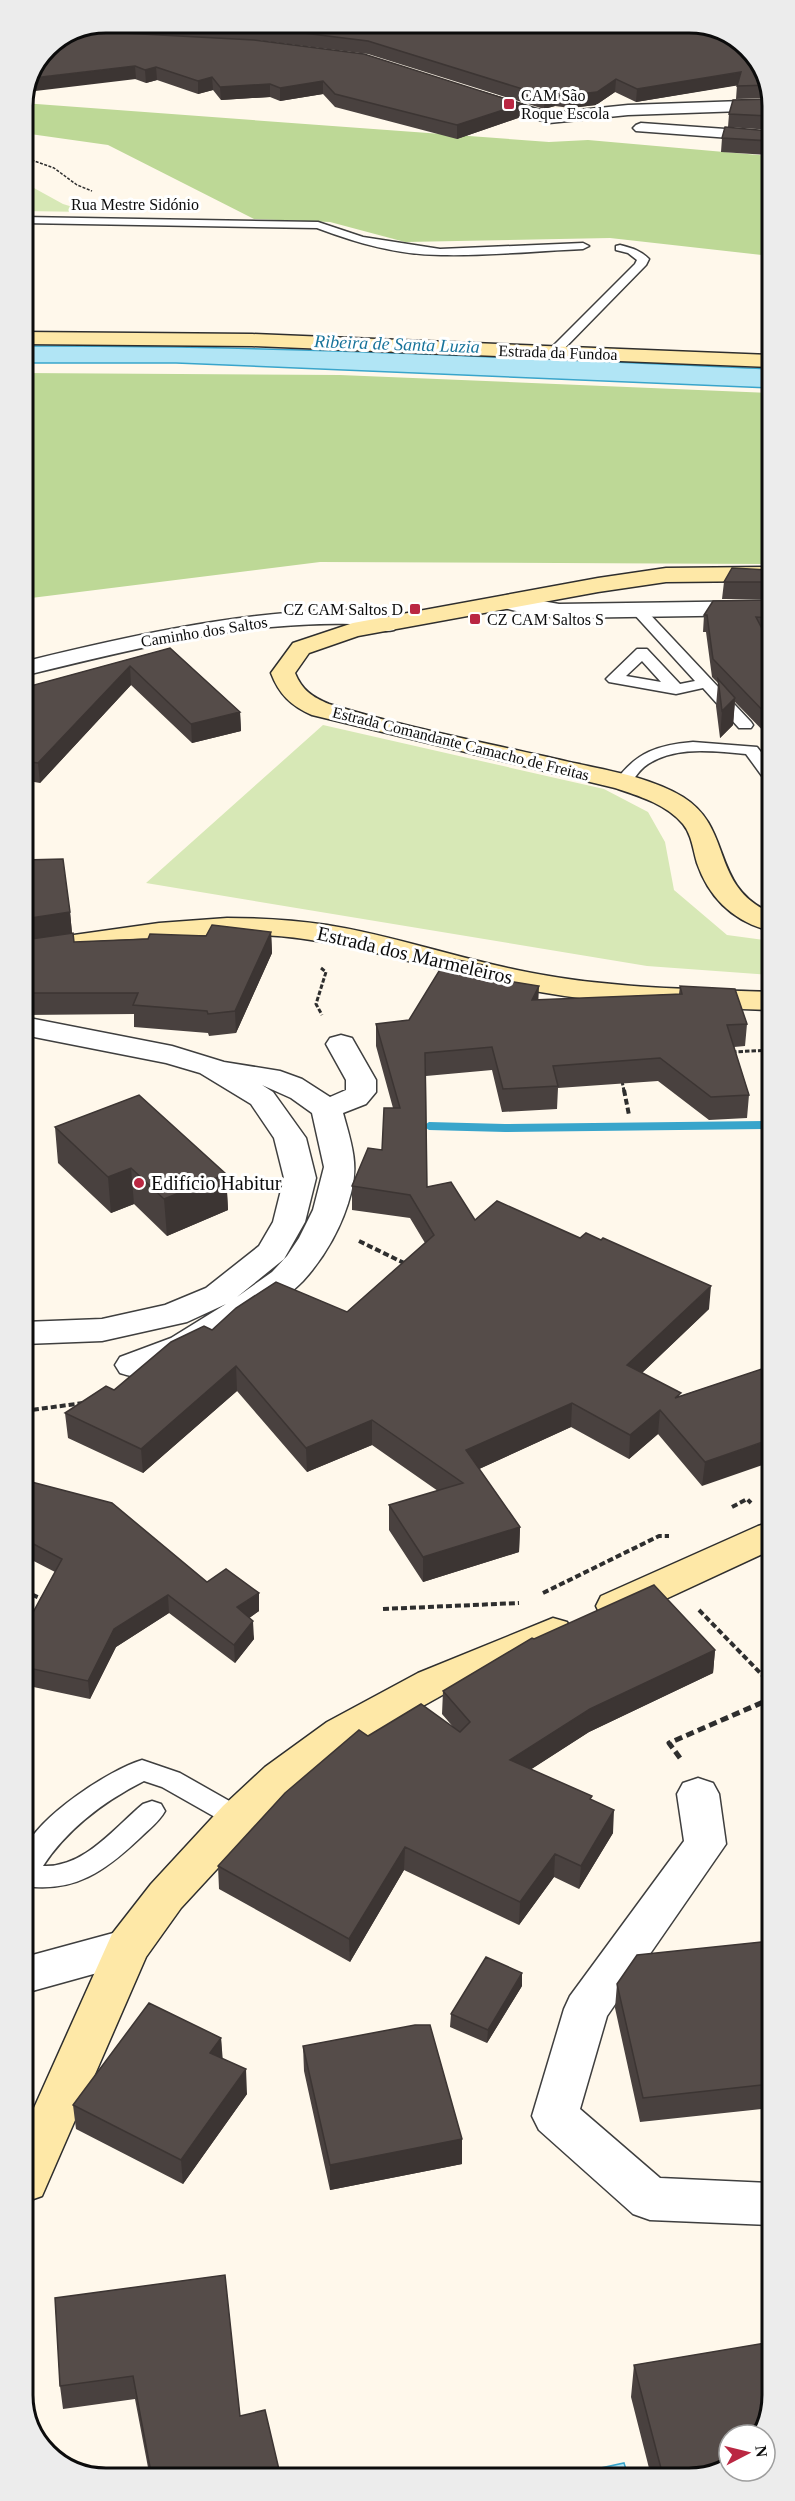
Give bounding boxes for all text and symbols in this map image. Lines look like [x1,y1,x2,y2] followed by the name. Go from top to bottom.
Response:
[521,87,609,123] place label: CAM São Roque Escola
[502,97,516,111] marker: CAM São Roque Escola
[71,196,199,213] street label: Rua Mestre Sidónio
[313,331,480,357] water label: Ribeira de Santa Luzia
[498,342,618,363] street label: Estrada da Fundoa
[283,601,403,618] place label: CZ CAM Saltos D
[408,602,422,616] marker: CZ CAM Saltos D
[487,611,604,628] place label: CZ CAM Saltos S
[468,612,482,626] marker: CZ CAM Saltos S
[140,613,269,650] street label: Caminho dos Saltos
[331,703,591,784] street label: Estrada Comandante Camacho de Freitas
[315,922,515,988] street label: Estrada dos Marmeleiros
[151,1172,282,1194] place label: Edifício Habitur
[132,1176,146,1190] marker: Edifício Habitur
[717,2423,777,2483] north arrow
[752,2444,771,2458] text: N

